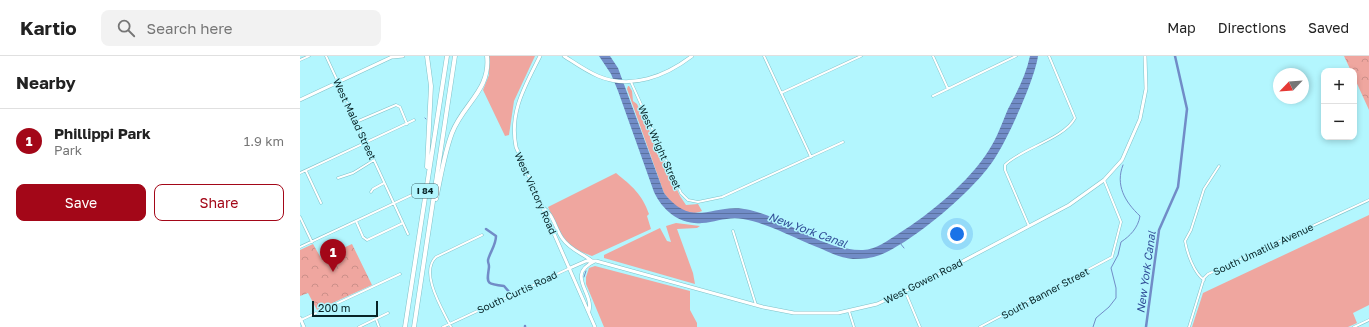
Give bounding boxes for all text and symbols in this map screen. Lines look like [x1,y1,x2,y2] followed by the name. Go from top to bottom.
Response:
[101,10,381,46] search box
[20,16,77,39] text: Kartio
[115,17,137,39] icon: search
[147,19,233,37] text: Search here
[1167,19,1196,36] text: Map
[1218,19,1286,36] text: Directions
[1308,19,1349,36] text: Saved
[1273,68,1309,104] north arrow
[1321,68,1357,140] map controls
[1321,68,1357,104] button: +
[16,72,76,93] text: Nearby
[331,77,379,161] street label: West Malad Street
[636,103,684,191] street label: West Wright Street
[1321,104,1357,140] button: −
[54,124,151,142] text: Phillippi Park
[26,133,32,149] text: 1
[244,133,284,149] text: 1.9 km
[54,142,82,158] text: Park
[513,150,559,236] street label: West Victory Road
[16,184,146,221] button: Save
[154,184,284,221] button: Share
[412,184,438,198] road number: I 84
[767,209,850,250] water label: New York Canal
[1211,220,1315,278] street label: South Umatilla Avenue
[947,224,967,244] your location
[1133,230,1158,314] water label: New York Canal
[320,239,346,272] pin: 1
[882,256,964,306] street label: West Gowen Road
[999,265,1091,321] street label: South Banner Street
[475,268,559,316] street label: South Curtis Road
[312,299,378,318] scale bar
[318,301,351,314] text: 200 m

